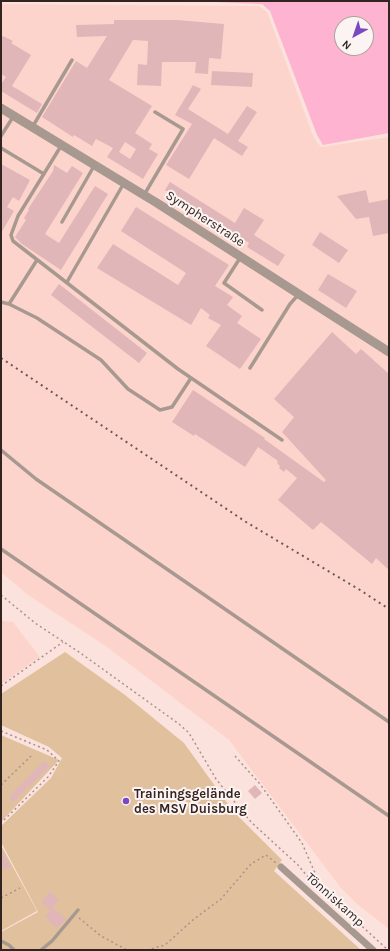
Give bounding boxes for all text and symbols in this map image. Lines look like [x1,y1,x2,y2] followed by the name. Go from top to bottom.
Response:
[334,16,374,56] north arrow
[339,37,354,52] text: N
[163,188,247,250] street label: Sympherstraße
[134,786,247,817] place label: Trainingsgelände des MSV Duisburg
[121,796,131,806] marker: Trainingsgelände des MSV Duisburg
[303,870,367,930] street label: Tönniskamp

